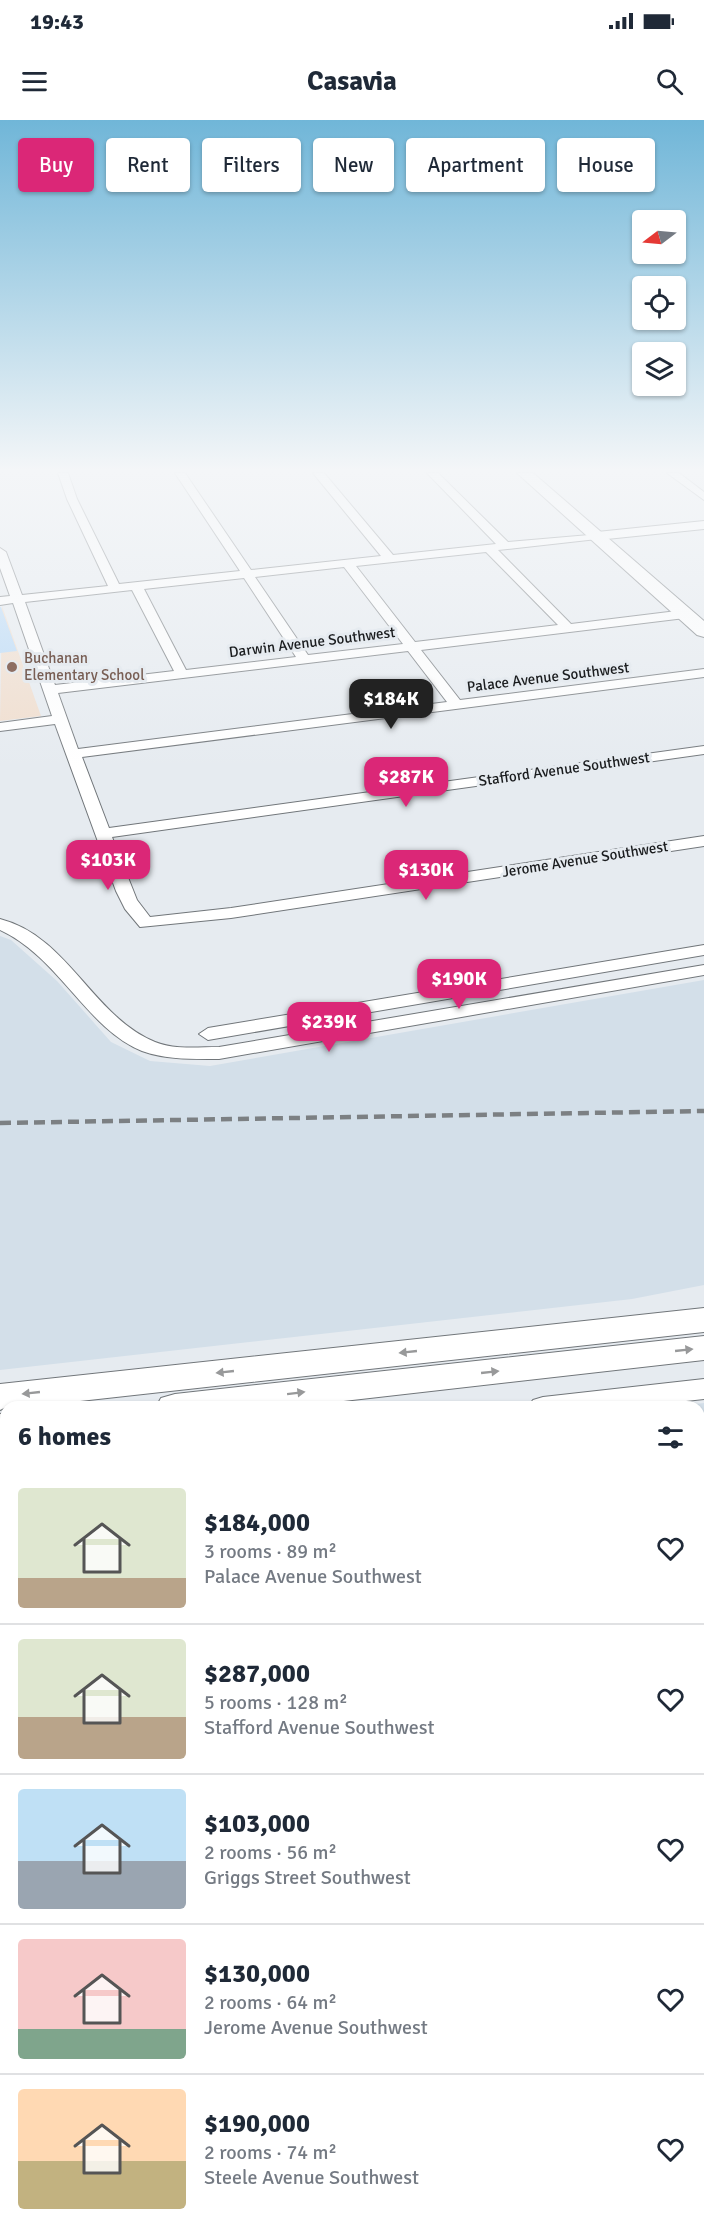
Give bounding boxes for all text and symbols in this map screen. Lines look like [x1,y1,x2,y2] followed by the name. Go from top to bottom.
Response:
[30,8,84,35] text: 19:43
[18,65,51,98] icon: menu
[307,65,397,98] text: Casavia
[653,65,686,98] icon: search
[18,138,94,192] chip: Buy
[106,138,190,192] chip: Rent
[202,138,301,192] chip: Filters
[313,138,394,192] chip: New
[406,138,545,192] chip: Apartment
[557,138,655,192] chip: House
[632,210,686,264] north arrow
[632,210,686,396] map controls
[632,276,686,330] button: locate
[632,342,686,396] button: layers
[228,623,396,661] street label: Darwin Avenue Southwest
[24,649,145,684] place label: Buchanan Elementary School
[466,658,630,696] street label: Palace Avenue Southwest
[5,660,19,674] marker: Buchanan Elementary School
[349,679,433,730] pin: $184K
[363,686,419,711] text: $184K
[477,748,651,790] street label: Stafford Avenue Southwest
[364,757,448,808] pin: $287K
[378,764,434,789] text: $287K
[501,837,669,881] street label: Jerome Avenue Southwest
[66,840,150,891] pin: $103K
[80,847,136,872] text: $103K
[384,850,468,901] pin: $130K
[398,857,454,882] text: $130K
[417,959,501,1010] pin: $190K
[431,966,487,991] text: $190K
[287,1002,371,1053] pin: $239K
[301,1009,357,1034] text: $239K
[674,1345,693,1355] one-way arrow
[399,1347,418,1357] one-way arrow
[215,1367,234,1377] one-way arrow
[481,1367,500,1376] one-way arrow
[21,1388,40,1398] one-way arrow
[287,1388,306,1398] one-way arrow
[18,1421,111,1453] text: 6 homes
[654,1421,687,1454] icon: filters
[204,1507,310,1539] text: $184,000
[66,1512,138,1584] icon: home
[654,1532,687,1565] icon: heart
[204,1539,337,1564] text: 3 rooms · 89 m²
[204,1564,422,1589] text: Palace Avenue Southwest
[204,1658,310,1690] text: $287,000
[66,1663,138,1735] icon: home
[654,1683,687,1716] icon: heart
[204,1690,348,1715] text: 5 rooms · 128 m²
[204,1715,434,1740] text: Stafford Avenue Southwest
[204,1808,310,1840] text: $103,000
[66,1813,138,1885] icon: home
[654,1833,687,1866] icon: heart
[204,1840,337,1865] text: 2 rooms · 56 m²
[204,1865,411,1890] text: Griggs Street Southwest
[204,1958,310,1990] text: $130,000
[66,1963,138,2035] icon: home
[654,1983,687,2016] icon: heart
[204,1990,337,2015] text: 2 rooms · 64 m²
[204,2015,428,2040] text: Jerome Avenue Southwest
[204,2108,310,2140] text: $190,000
[66,2113,138,2185] icon: home
[654,2133,687,2166] icon: heart
[204,2140,337,2165] text: 2 rooms · 74 m²
[204,2165,419,2190] text: Steele Avenue Southwest

